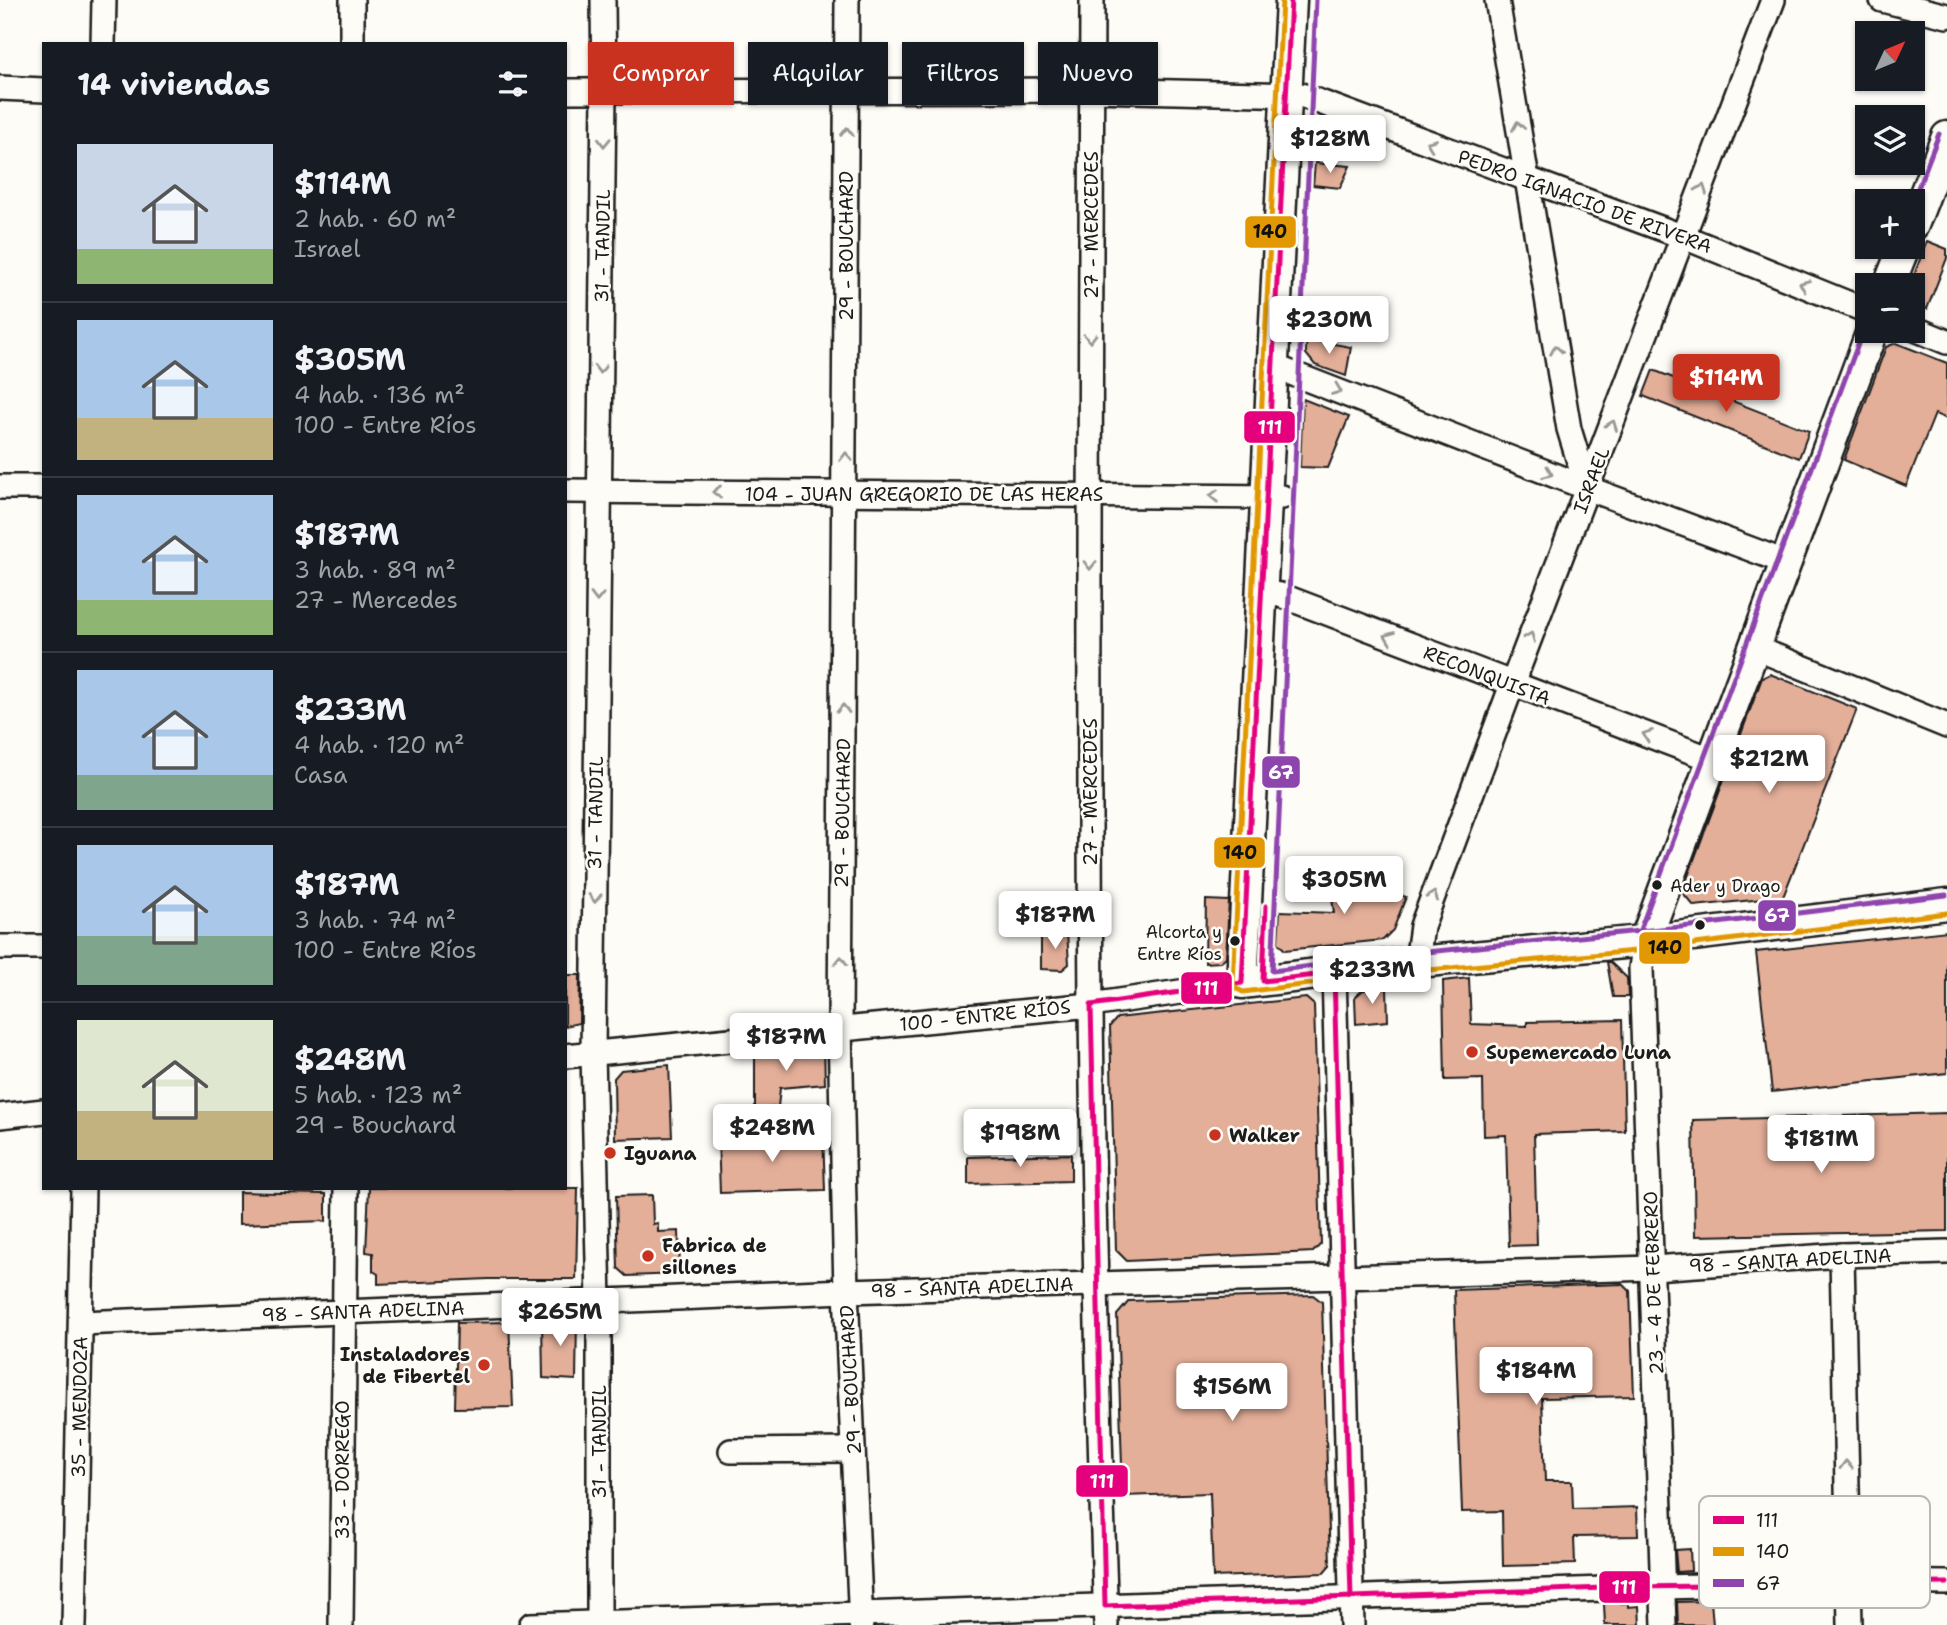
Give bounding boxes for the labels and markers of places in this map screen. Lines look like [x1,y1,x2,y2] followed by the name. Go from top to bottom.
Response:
[1281,116,1379,175] pin: $128M
[1280,296,1378,356] pin: $230M
[1677,354,1775,414] pin: $114M
[1720,736,1818,795] pin: $212M
[1295,856,1393,916] pin: $305M
[1670,875,1781,897] place label: Ader y Drago
[1650,878,1664,892] marker: Ader y Drago
[1006,892,1104,951] pin: $187M
[1693,918,1707,932] unlabelled marker
[1137,921,1222,965] place label: Alcorta y Entre Ríos
[1228,934,1242,948] marker: Alcorta y Entre Ríos
[1323,946,1421,1006] pin: $233M
[737,1014,835,1073] pin: $187M
[1486,1040,1671,1065] place label: Supemercado Luna
[1464,1044,1480,1060] marker: Supemercado Luna
[723,1104,821,1164] pin: $248M
[971,1110,1069,1169] pin: $198M
[1772,1116,1870,1175] pin: $181M
[1229,1123,1300,1148] place label: Walker
[1207,1127,1223,1143] marker: Walker
[624,1141,697,1166] place label: Iguana
[602,1145,618,1161] marker: Iguana
[662,1233,767,1280] place label: Fabrica de sillones
[640,1248,656,1264] marker: Fabrica de sillones
[511,1288,609,1348] pin: $265M
[340,1342,470,1389] place label: Instaladores de Fibertel
[1487,1348,1585,1407] pin: $184M
[476,1357,492,1373] marker: Instaladores de Fibertel
[1183,1364,1281,1423] pin: $156M

